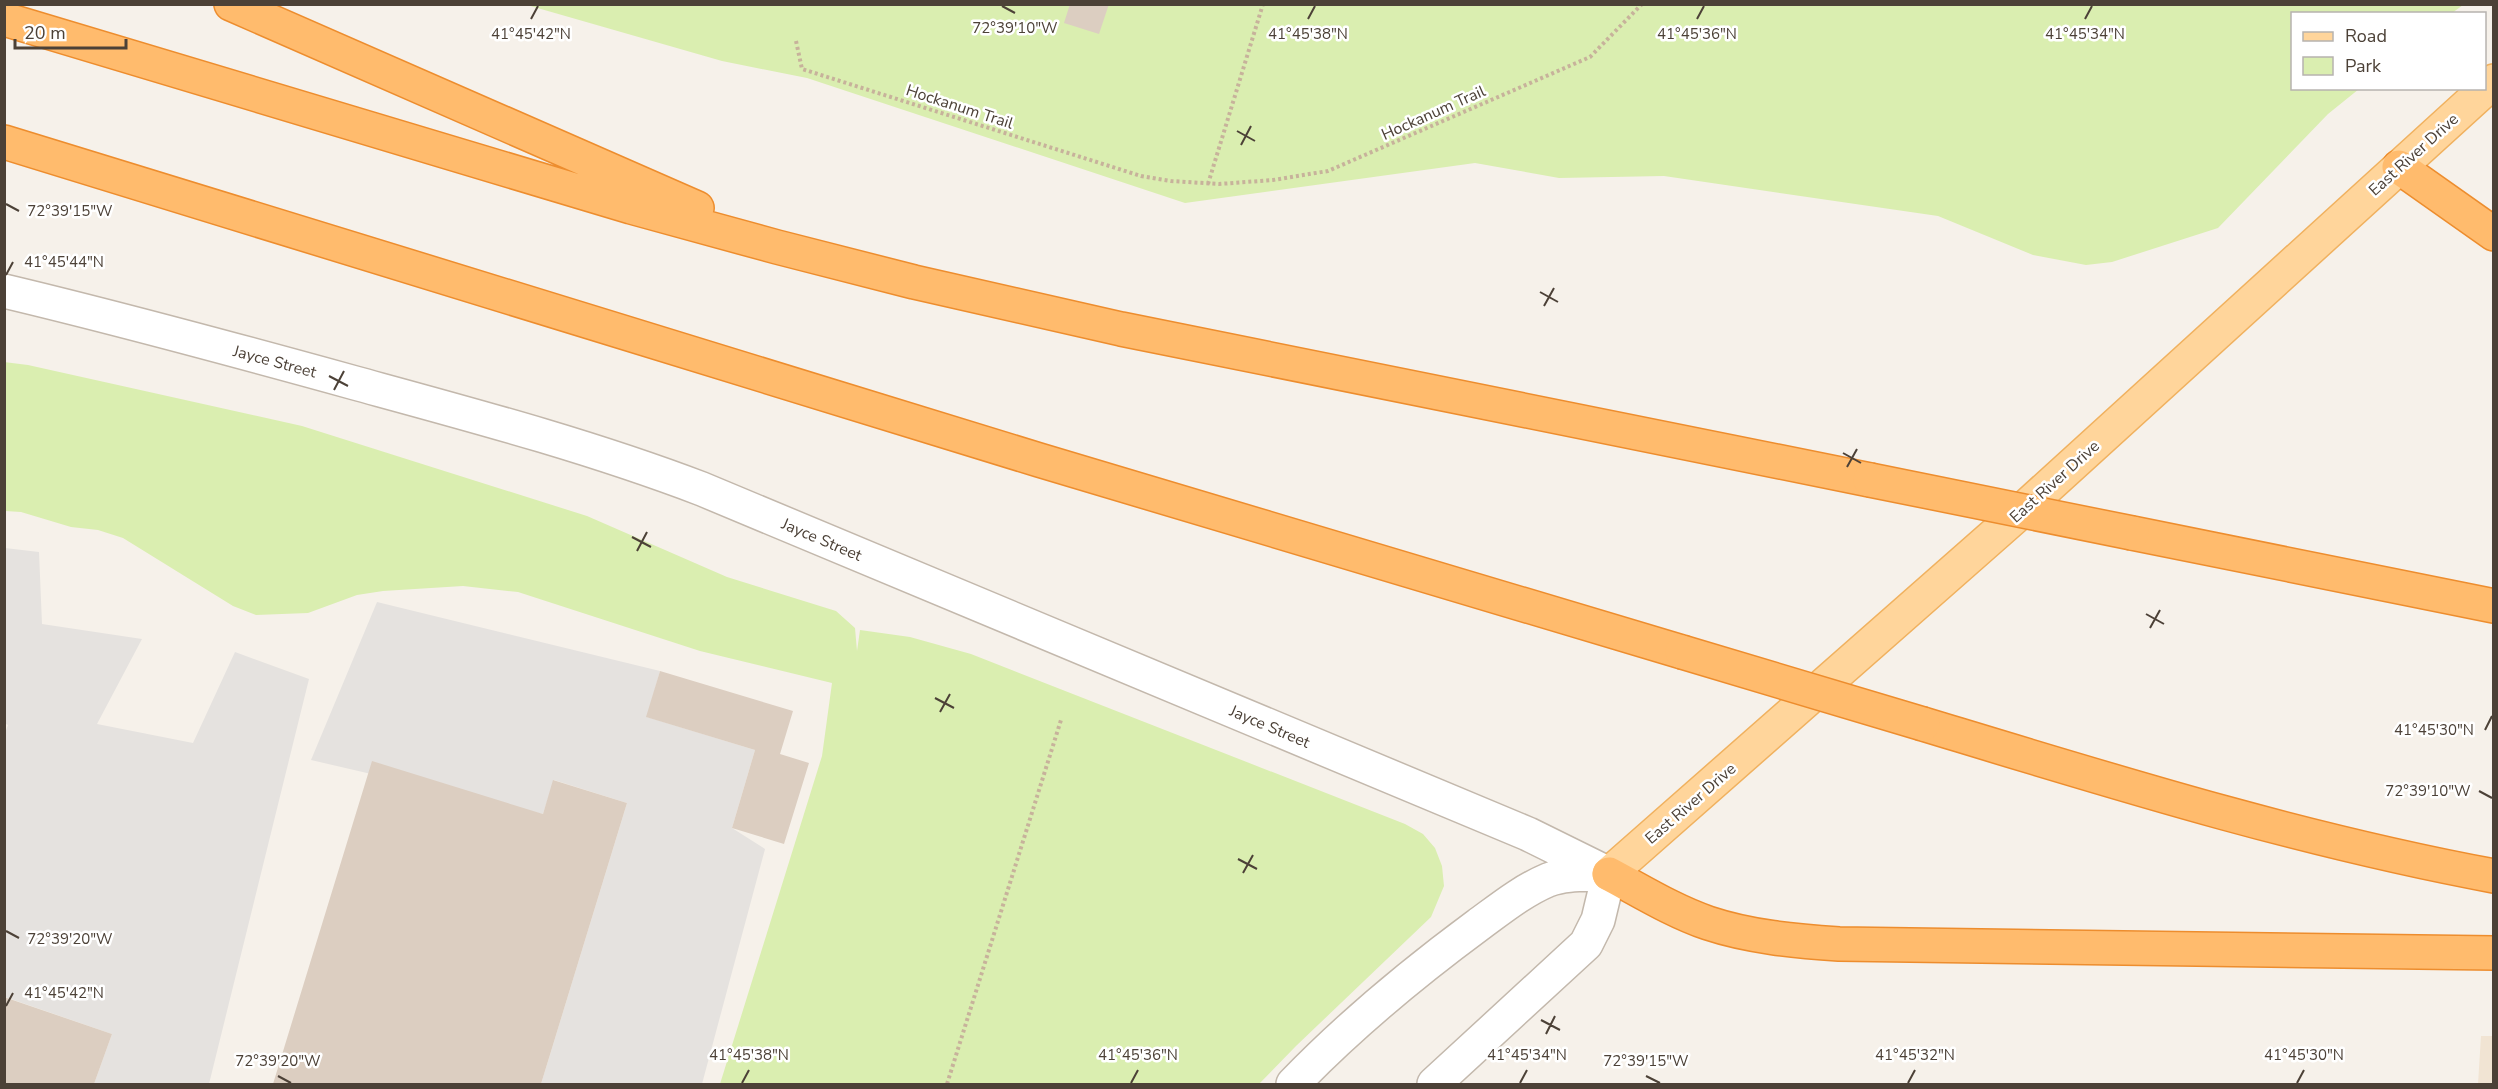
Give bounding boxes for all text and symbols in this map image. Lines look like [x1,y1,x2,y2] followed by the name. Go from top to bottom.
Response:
[15,12,126,50] scale bar
[2291,12,2486,90] legend
[972,18,1058,38] text: 72°39'10"W
[24,21,66,45] text: 20 m
[491,24,571,44] text: 41°45'42"N
[1268,24,1348,44] text: 41°45'38"N
[1657,24,1737,44] text: 41°45'36"N
[2045,24,2125,44] text: 41°45'34"N
[2345,24,2387,48] text: Road
[2345,54,2382,78] text: Park
[903,79,1016,135] street label: Hockanum Trail
[1378,80,1489,146] street label: Hockanum Trail
[2364,108,2463,201] street label: East River Drive
[27,201,113,221] text: 72°39'15"W
[24,252,104,272] text: 41°45'44"N
[230,340,319,384] street label: Jayce Street
[2005,435,2104,528] street label: East River Drive
[777,513,865,567] street label: Jayce Street
[1225,700,1313,754] street label: Jayce Street
[2394,720,2474,740] text: 41°45'30"N
[1640,758,1741,849] street label: East River Drive
[2385,781,2471,801] text: 72°39'10"W
[27,929,113,949] text: 72°39'20"W
[24,983,104,1003] text: 41°45'42"N
[709,1045,789,1065] text: 41°45'38"N
[1098,1045,1178,1065] text: 41°45'36"N
[1487,1045,1567,1065] text: 41°45'34"N
[1875,1045,1955,1065] text: 41°45'32"N
[2264,1045,2344,1065] text: 41°45'30"N
[235,1051,321,1071] text: 72°39'20"W
[1603,1051,1689,1071] text: 72°39'15"W

